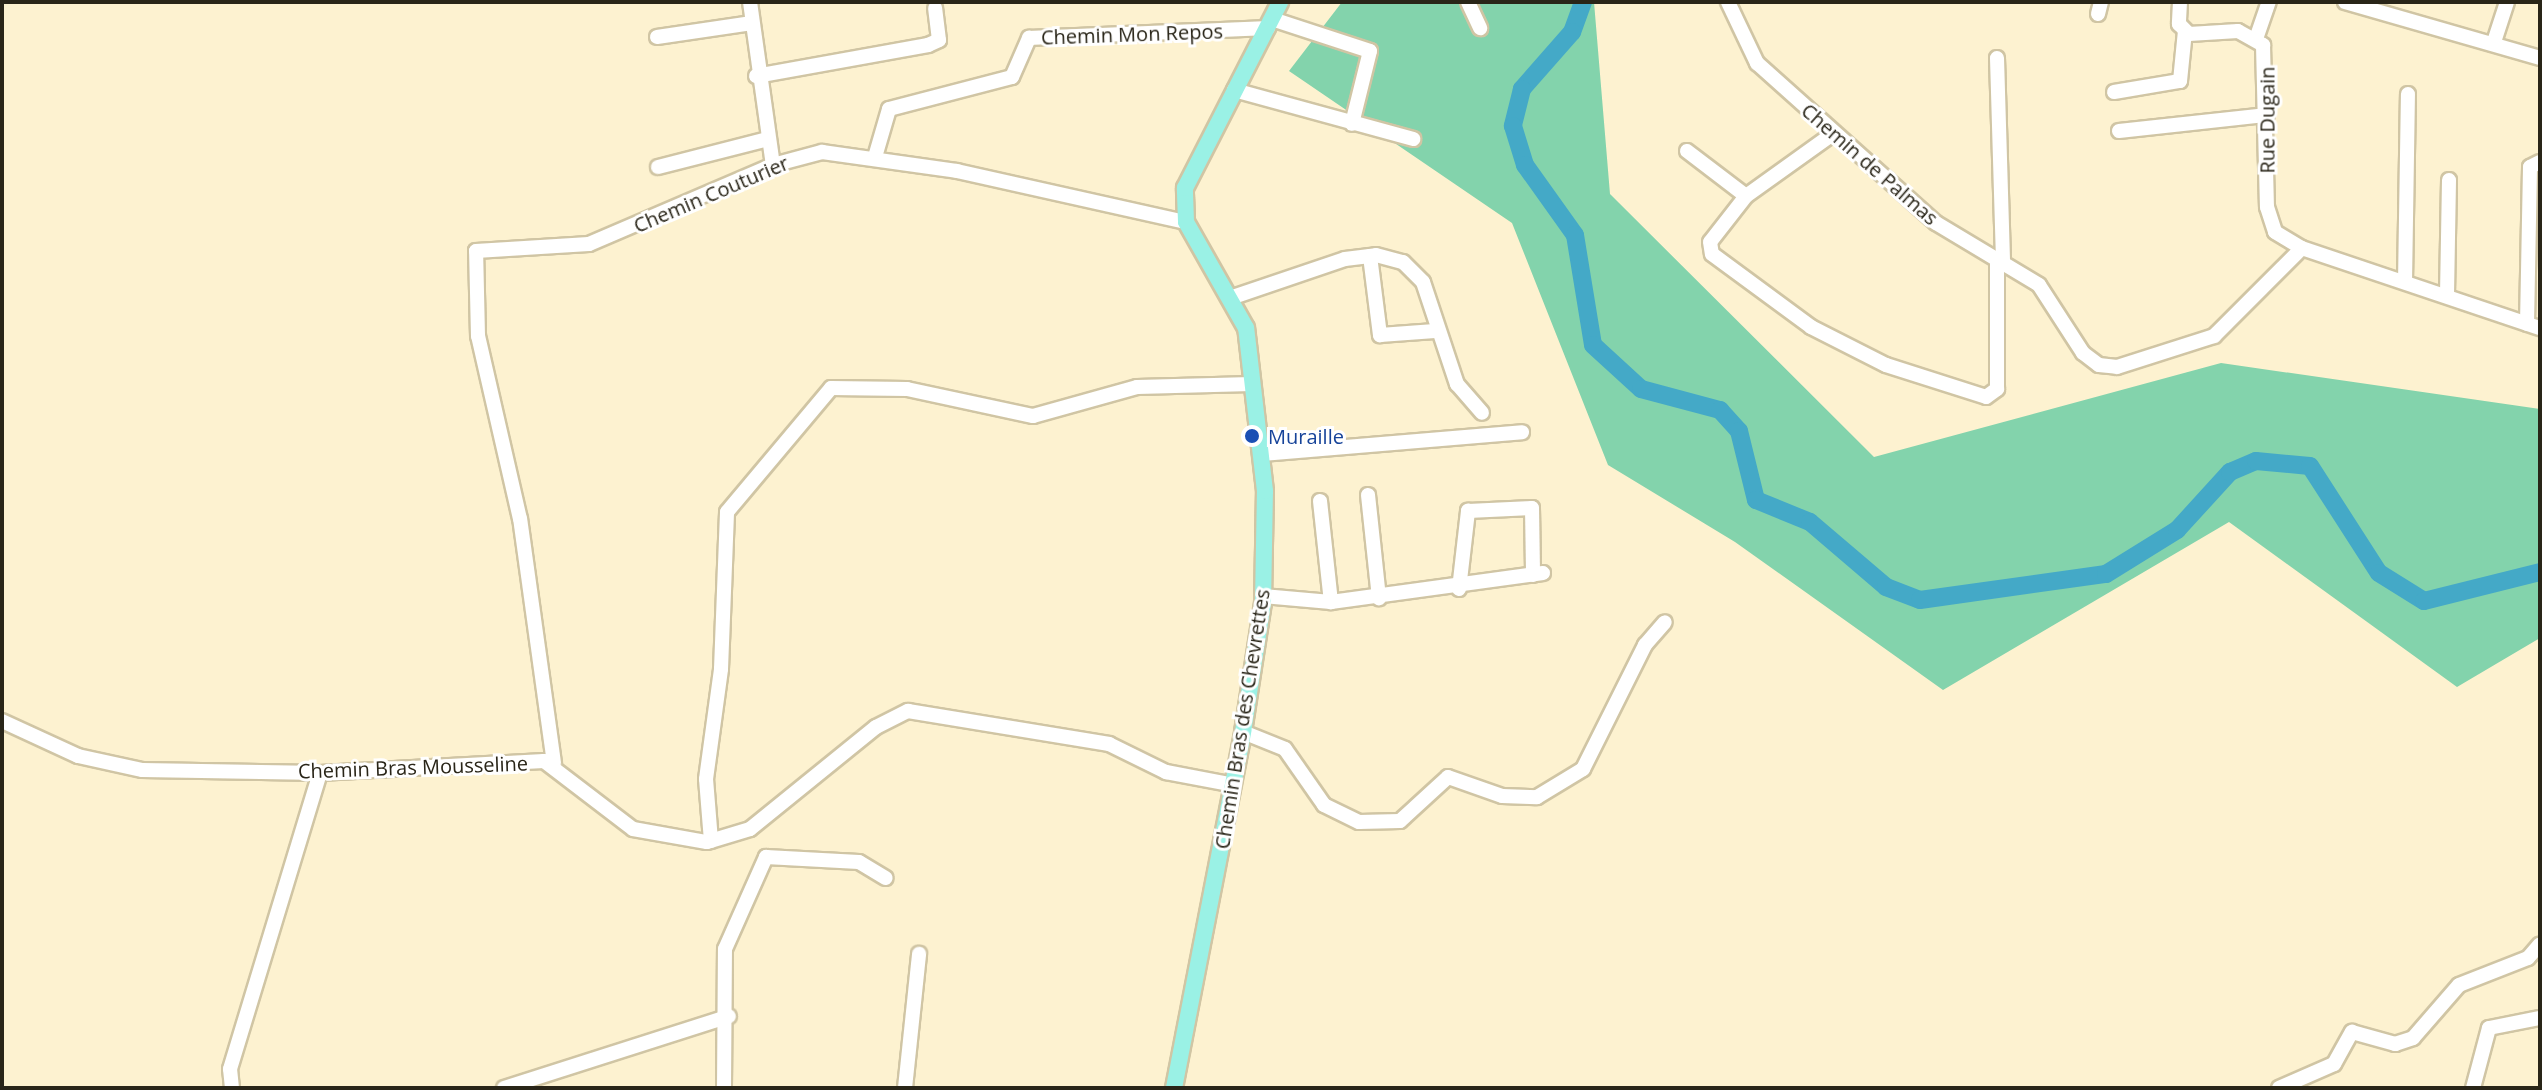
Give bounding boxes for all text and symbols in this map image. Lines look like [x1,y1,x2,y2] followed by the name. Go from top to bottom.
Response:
[1041,19,1223,49] street label: Chemin Mon Repos
[2255,66,2279,174] street label: Rue Dugain
[1797,98,1943,230] street label: Chemin de Palmas
[630,151,792,237] street label: Chemin Couturier
[1268,424,1344,448] place label: Muraille
[1243,427,1261,445] marker: Muraille
[1210,587,1274,851] street label: Chemin Bras des Chevrettes
[298,751,528,783] street label: Chemin Bras Mousseline

